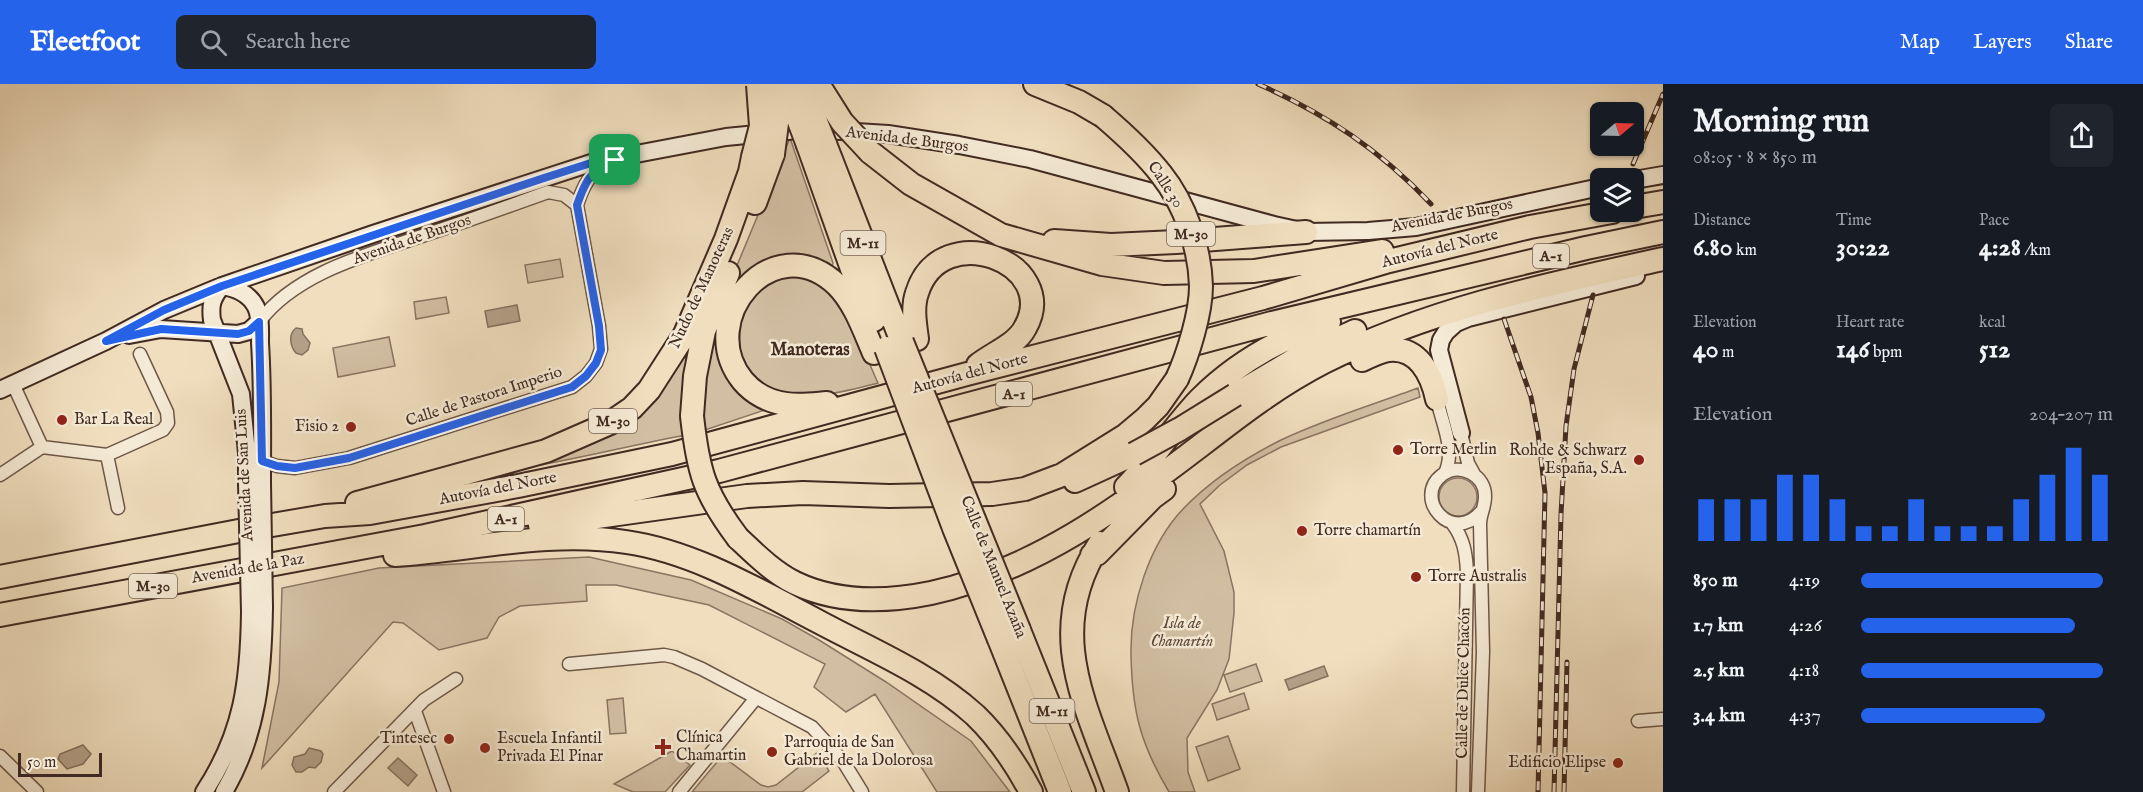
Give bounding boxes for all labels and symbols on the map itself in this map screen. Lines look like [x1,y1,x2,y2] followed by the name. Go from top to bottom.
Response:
[1590,102,1644,156] north arrow
[843,122,970,157] street label: Avenida de Burgos
[589,134,640,185] pin
[1143,158,1188,212] street label: Calle 30
[1388,194,1515,238] street label: Avenida de Burgos
[349,210,474,270] street label: Avenida de Burgos
[1167,222,1215,246] road number: M-30
[665,224,739,352] street label: Nudo de Manoteras
[1379,225,1500,273] street label: Autovía del Norte
[840,231,886,255] road number: M-11
[1533,244,1569,268] road number: A-1
[770,339,850,362] district label: Manoteras
[909,349,1030,399] street label: Autovía del Norte
[403,362,565,432] street label: Calle de Pastora Imperio
[996,382,1032,406] road number: A-1
[232,408,259,543] street label: Avenida de San Luis
[589,409,637,433] road number: M-30
[74,410,154,430] place label: Bar La Real
[55,413,69,427] marker: Bar La Real
[295,417,339,437] place label: Fisio 2
[344,420,358,434] marker: Fisio 2
[1410,440,1497,460] place label: Torre Merlin
[1509,441,1627,479] place label: Rohde & Schwarz España, S.A.
[1391,443,1405,457] marker: Torre Merlin
[1632,453,1646,467] marker: Rohde & Schwarz España, S.A.
[437,468,558,510] street label: Autovía del Norte
[955,493,1031,641] street label: Calle de Manuel Azaña
[488,507,524,531] road number: A-1
[1314,521,1422,541] place label: Torre chamartín
[1295,524,1309,538] marker: Torre chamartín
[189,549,306,589] street label: Avenida de la Paz
[1428,567,1527,587] place label: Torre Australis
[1409,570,1423,584] marker: Torre Australis
[129,574,177,598] road number: M-30
[1453,607,1475,759] street label: Calle de Dulce Chacón
[1151,614,1213,652] park label: Isla de Chamartín
[1030,699,1074,723] road number: M-11
[676,728,747,766] place label: Clínica Chamartin
[380,729,437,749] place label: Tintesec
[497,729,603,767] place label: Escuela Infantil Privada El Pinar
[442,732,456,746] marker: Tintesec
[784,733,933,771] place label: Parroquia de San Gabriel de la Dolorosa
[654,738,672,756] marker: Clínica Chamartin
[478,741,492,755] marker: Escuela Infantil Privada El Pinar
[765,745,779,759] marker: Parroquia de San Gabriel de la Dolorosa
[18,750,102,778] scale bar
[1508,753,1606,773] place label: Edificio Elipse
[1611,756,1625,770] marker: Edificio Elipse

